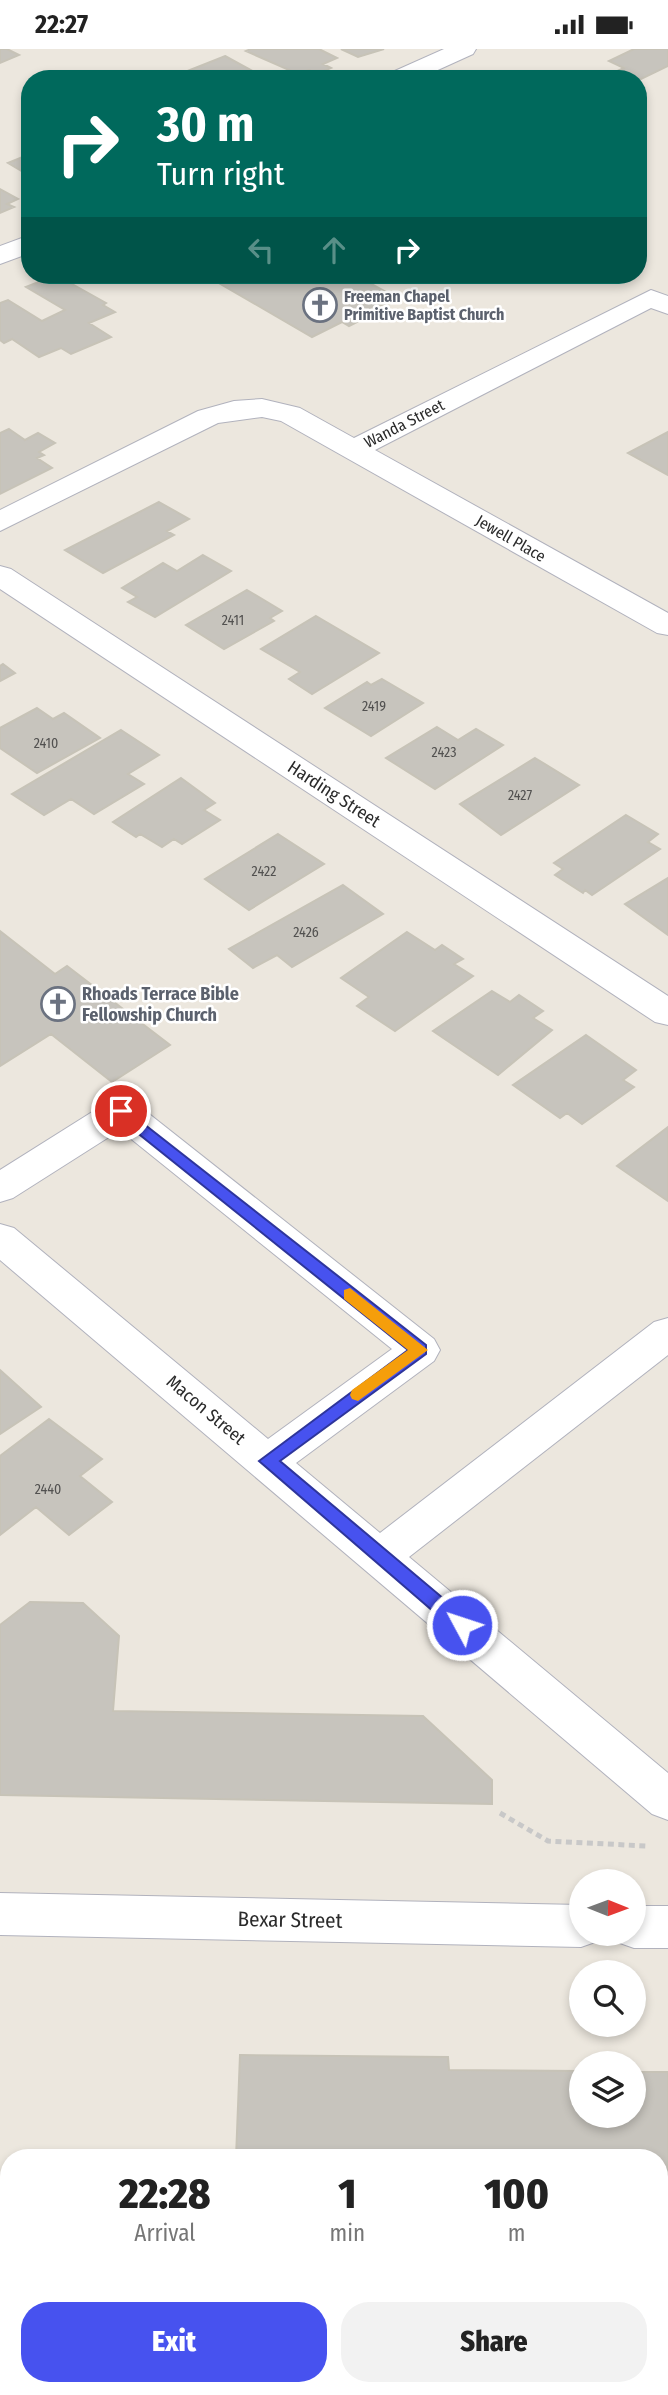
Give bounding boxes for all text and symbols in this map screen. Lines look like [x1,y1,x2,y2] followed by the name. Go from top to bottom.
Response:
[35,9,88,40] text: 22:27
[157,95,255,154] text: 30 m
[42,98,133,189] icon: right
[157,155,284,193] text: Turn right
[242,231,280,269] icon: left
[315,231,353,269] icon: ahead
[388,231,426,269] icon: right
[301,286,339,324] church icon: Freeman Chapel Primitive Baptist Church
[344,287,504,324] place label: Freeman Chapel Primitive Baptist Church
[361,395,448,452] street label: Wanda Street
[472,511,549,566] street label: Jewell Place
[222,612,244,629] house number: 2411
[362,698,386,715] house number: 2419
[34,735,58,752] house number: 2410
[432,744,456,761] house number: 2423
[284,756,385,832] street label: Harding Street
[508,787,532,804] house number: 2427
[252,863,276,880] house number: 2422
[293,924,319,941] house number: 2426
[82,983,239,1026] place label: Rhoads Terrace Bible Fellowship Church
[39,985,77,1023] church icon: Rhoads Terrace Bible Fellowship Church
[91,1081,151,1141] pin
[102,1092,140,1130] icon: arrive
[162,1371,250,1449] street label: Macon Street
[35,1481,61,1498] house number: 2440
[425,1588,499,1662] position arrow
[569,1869,646,1946] north arrow
[569,1869,646,2128] map controls
[237,1906,343,1934] street label: Bexar Street
[569,1960,646,2037] button: search
[569,2051,646,2128] button: layers
[119,2169,211,2219] text: 22:28
[338,2169,356,2219] text: 1
[484,2169,549,2219] text: 100
[134,2219,195,2247] text: Arrival
[330,2219,365,2247] text: min
[508,2219,525,2247] text: m
[21,2302,327,2382] button: Exit
[341,2302,647,2382] button: Share

